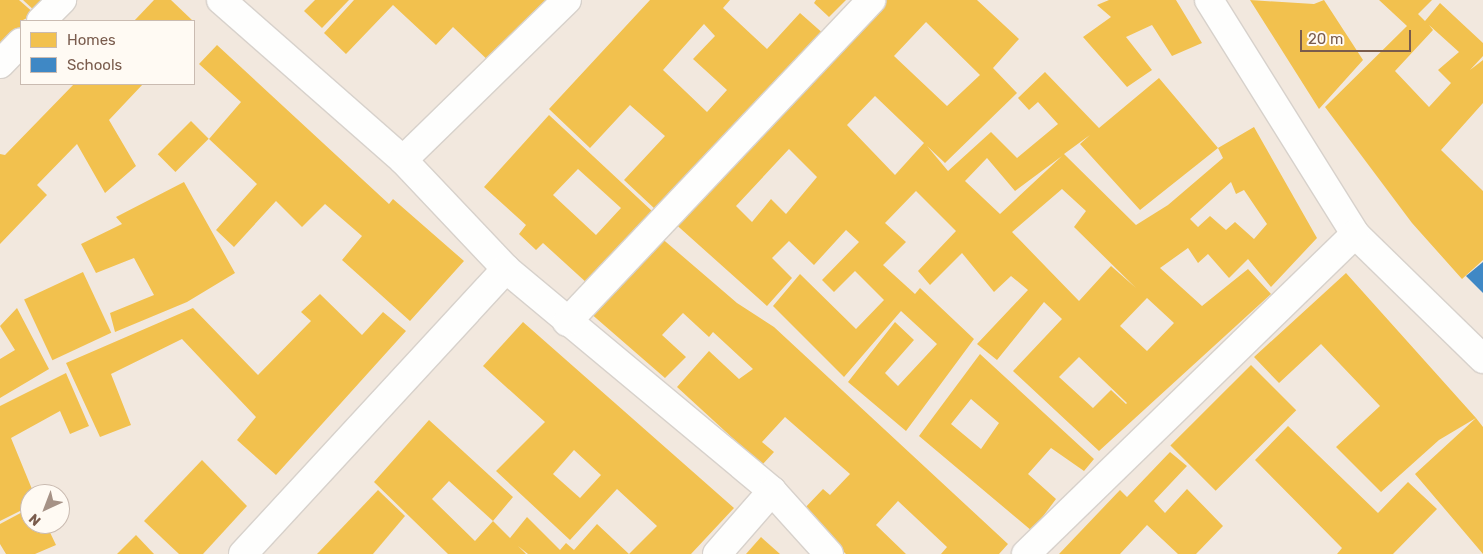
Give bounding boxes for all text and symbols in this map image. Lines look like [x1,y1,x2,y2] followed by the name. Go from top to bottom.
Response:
[20,20,195,85] legend
[1303,20,1414,52] scale bar
[1308,30,1343,48] text: 20 m
[67,31,116,49] text: Homes
[67,56,122,74] text: Schools
[20,484,70,534] north arrow
[26,510,45,529] text: N

